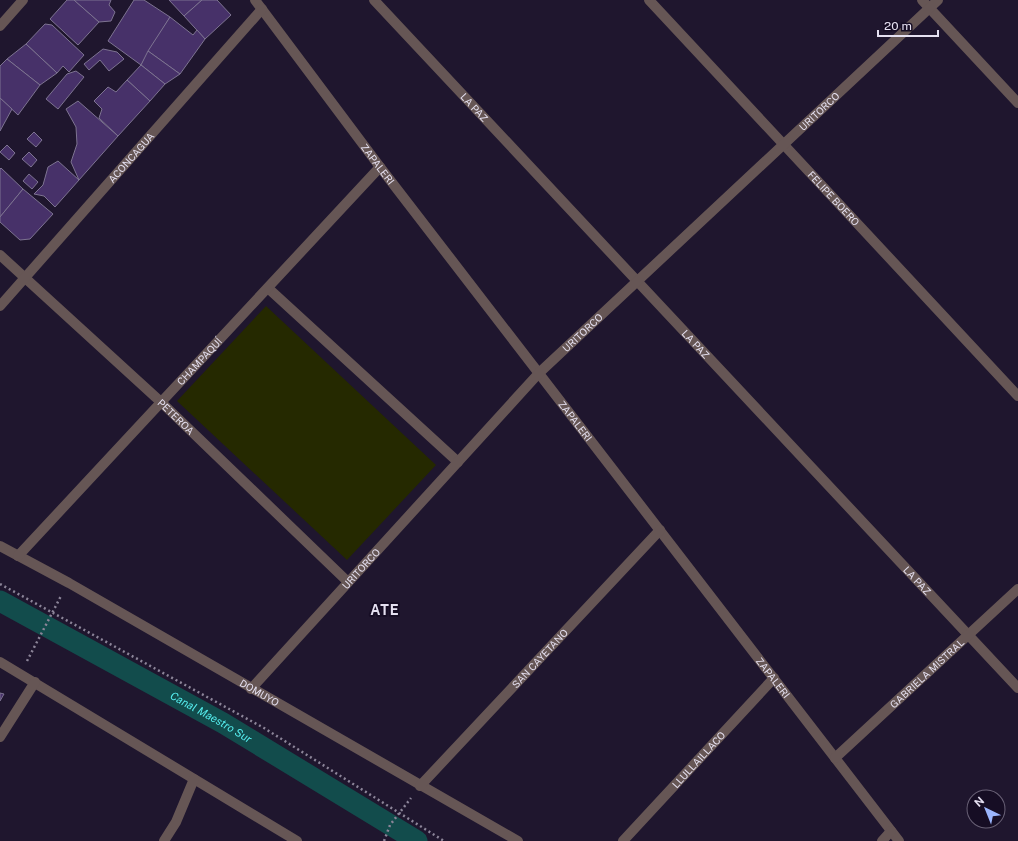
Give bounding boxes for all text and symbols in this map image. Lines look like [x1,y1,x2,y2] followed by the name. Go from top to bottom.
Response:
[878,12,938,38] scale bar
[884,19,912,33] text: 20 m
[796,89,842,133] street label: URITORCO
[458,91,491,124] street label: LA PAZ
[106,130,156,185] street label: ACONCAGUA
[359,141,397,187] street label: ZAPALERI
[805,168,862,228] street label: FELIPE BOERO
[560,311,605,354] street label: URITORCO
[680,327,712,361] street label: LA PAZ
[174,334,225,387] street label: CHAMPAQUÍ
[156,396,197,437] street label: PETEROA
[556,398,595,444] street label: ZAPALERI
[339,546,382,591] street label: URITORCO
[901,564,934,597] street label: LA PAZ
[370,602,400,618] district label: ATE
[509,626,570,690] street label: SAN CAYETANO
[887,636,967,710] street label: GABRIELA MISTRAL
[754,655,793,700] street label: ZAPALERI
[238,676,281,708] street label: DOMUYO
[168,689,255,746] water label: Canal Maestro Sur
[669,729,728,790] street label: LLULLAILLACO
[966,789,1006,829] north arrow
[972,794,986,809] text: N

